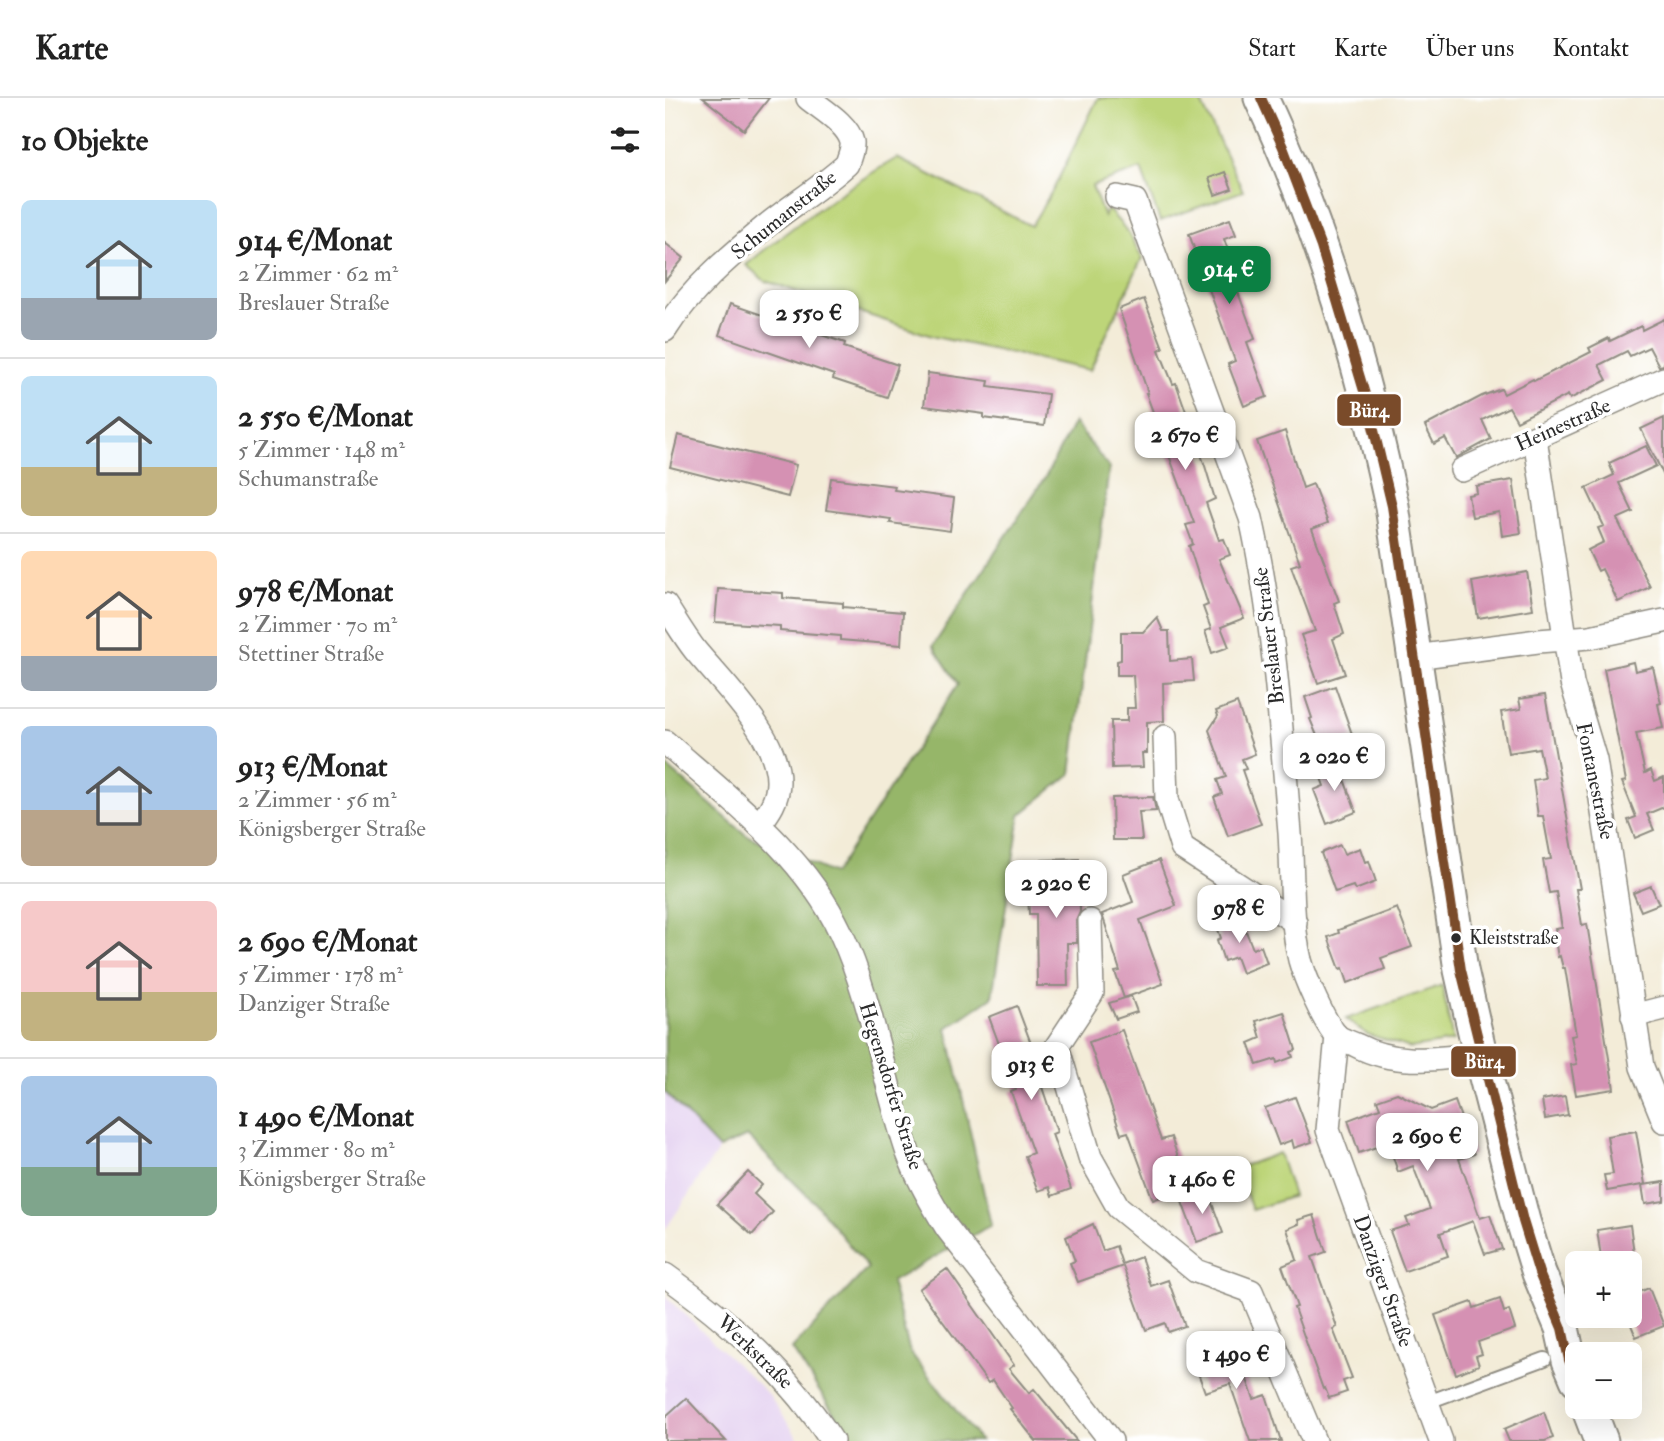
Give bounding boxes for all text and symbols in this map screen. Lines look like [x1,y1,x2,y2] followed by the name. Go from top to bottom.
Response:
[35,28,108,69] text: Karte
[1248,33,1296,64] text: Start
[1334,33,1387,64] text: Karte
[1425,33,1514,64] text: Über uns
[1552,33,1629,64] text: Kontakt
[606,121,644,159] icon: filters
[21,122,148,159] text: 10 Objekte
[726,164,842,266] street label: Schumanstraße
[238,222,392,259] text: 914 €/Monat
[77,228,161,312] icon: home
[1180,246,1278,306] pin: 914 €
[1204,254,1254,283] text: 914 €
[238,259,398,288] text: 2 Zimmer · 62 m²
[238,288,389,317] text: Breslauer Straße
[744,290,874,350] pin: 2 550 €
[776,298,842,327] text: 2 550 €
[1511,392,1615,458] street label: Heinestraße
[1336,393,1402,427] line badge: Bür4
[238,398,413,435] text: 2 550 €/Monat
[1349,399,1391,423] text: Bür4
[77,404,161,488] icon: home
[1120,412,1250,472] pin: 2 670 €
[1151,420,1219,449] text: 2 670 €
[238,435,405,464] text: 5 Zimmer · 148 m²
[238,464,378,493] text: Schumanstraße
[1247,566,1291,706] street label: Breslauer Straße
[238,573,393,610] text: 978 €/Monat
[77,579,161,663] icon: home
[238,610,397,639] text: 2 Zimmer · 70 m²
[238,639,384,668] text: Stettiner Straße
[1569,720,1621,842] street label: Fontanestraße
[1269,734,1399,793] pin: 2 020 €
[1299,741,1369,770] text: 2 020 €
[238,748,388,785] text: 913 €/Monat
[77,754,161,838] icon: home
[238,785,397,814] text: 2 Zimmer · 56 m²
[238,814,426,843] text: Königsberger Straße
[991,860,1121,920] pin: 2 920 €
[1021,868,1091,897] text: 2 920 €
[1190,886,1288,945] pin: 978 €
[1213,893,1265,922] text: 978 €
[238,923,417,960] text: 2 690 €/Monat
[1469,926,1559,950] place label: Kleiststraße
[77,929,161,1013] icon: home
[1449,931,1463,945] marker: Kleiststraße
[238,960,403,989] text: 5 Zimmer · 178 m²
[238,989,390,1018] text: Danziger Straße
[853,999,929,1173] street label: Hegensdorfer Straße
[982,1042,1080,1102] pin: 913 €
[1450,1045,1517,1078] line badge: Bür4
[1007,1050,1055,1079] text: 913 €
[1464,1050,1506,1074] text: Bür4
[238,1098,414,1135] text: 1 490 €/Monat
[77,1104,161,1188] icon: home
[1362,1114,1492,1173] pin: 2 690 €
[1392,1121,1462,1150] text: 2 690 €
[238,1135,395,1164] text: 3 Zimmer · 80 m²
[1137,1156,1267,1216] pin: 1 460 €
[238,1164,426,1193] text: Königsberger Straße
[1168,1164,1236,1193] text: 1 460 €
[1347,1211,1419,1351] street label: Danziger Straße
[1565,1251,1642,1419] map controls
[1565,1251,1642,1328] button: +
[710,1308,799,1395] street label: Werkstraße
[1171,1332,1301,1391] pin: 1 490 €
[1202,1339,1270,1368] text: 1 490 €
[1565,1342,1642,1419] button: −

